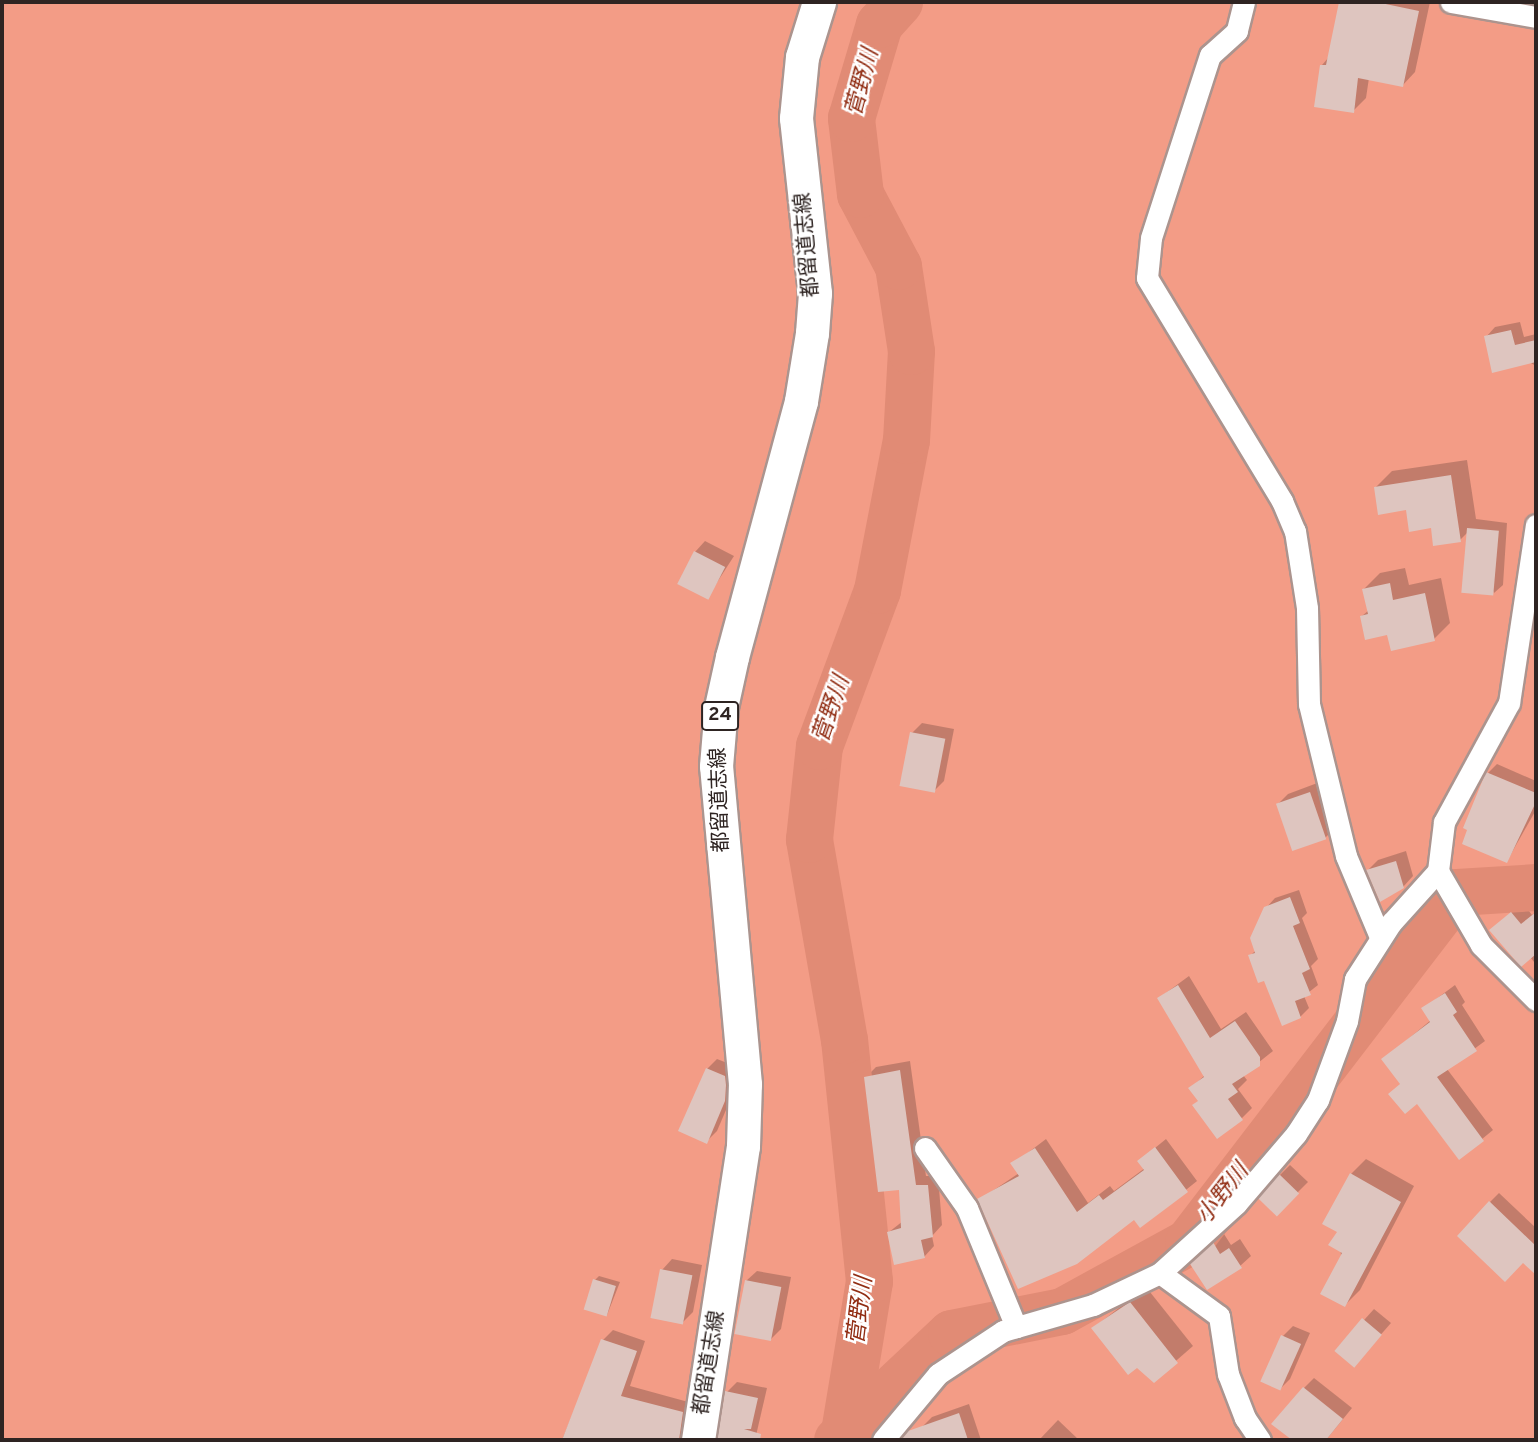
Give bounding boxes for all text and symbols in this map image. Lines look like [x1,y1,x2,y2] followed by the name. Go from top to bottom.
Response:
[842,46,886,120] water label: 菅野川
[791,192,825,298] street label: 都留道志線
[809,673,857,747] water label: 菅野川
[701,701,739,732] road number: 24
[707,747,735,853] street label: 都留道志線
[1192,1159,1256,1231] water label: 小野川
[844,1275,880,1347] water label: 菅野川
[689,1309,731,1417] street label: 都留道志線

